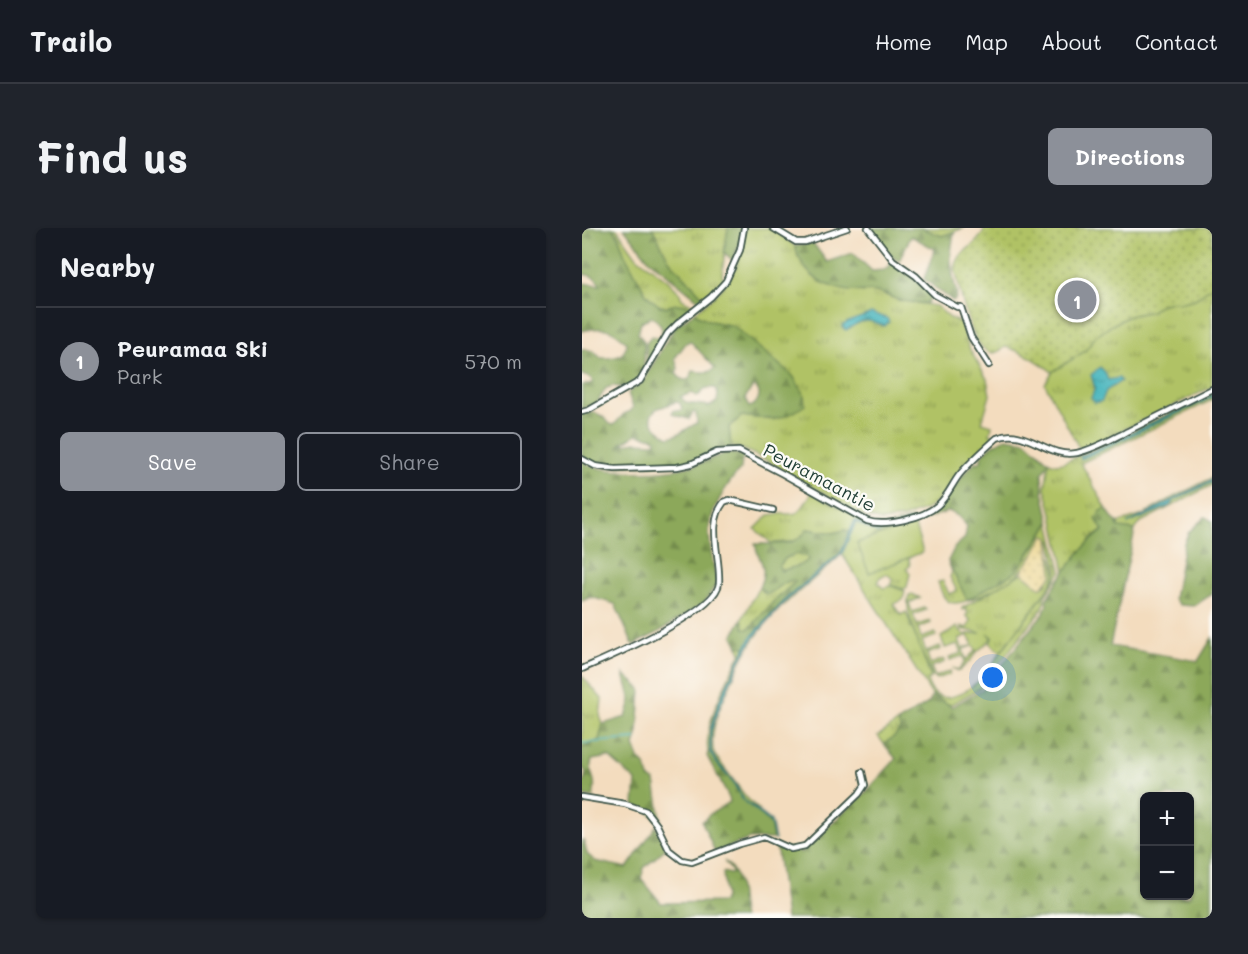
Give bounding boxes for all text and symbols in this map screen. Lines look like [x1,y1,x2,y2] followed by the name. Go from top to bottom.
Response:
[30,23,112,59] text: Trailo
[875,28,932,55] text: Home
[965,28,1008,55] text: Map
[1041,28,1102,55] text: About
[1135,28,1218,55] text: Contact
[1048,128,1212,185] button: Directions
[36,129,188,184] text: Find us
[60,250,155,284] text: Nearby
[1058,278,1096,322] pin: 1
[117,334,268,363] text: Peuramaa Ski
[75,348,84,374] text: 1
[465,348,522,374] text: 570 m
[117,363,162,389] text: Park
[60,432,285,491] button: Save
[297,432,522,491] button: Share
[759,438,880,517] street label: Peuramaantie
[978,663,1007,692] your location
[1140,792,1194,900] map controls
[1140,792,1194,846] button: +
[1140,846,1194,900] button: −

